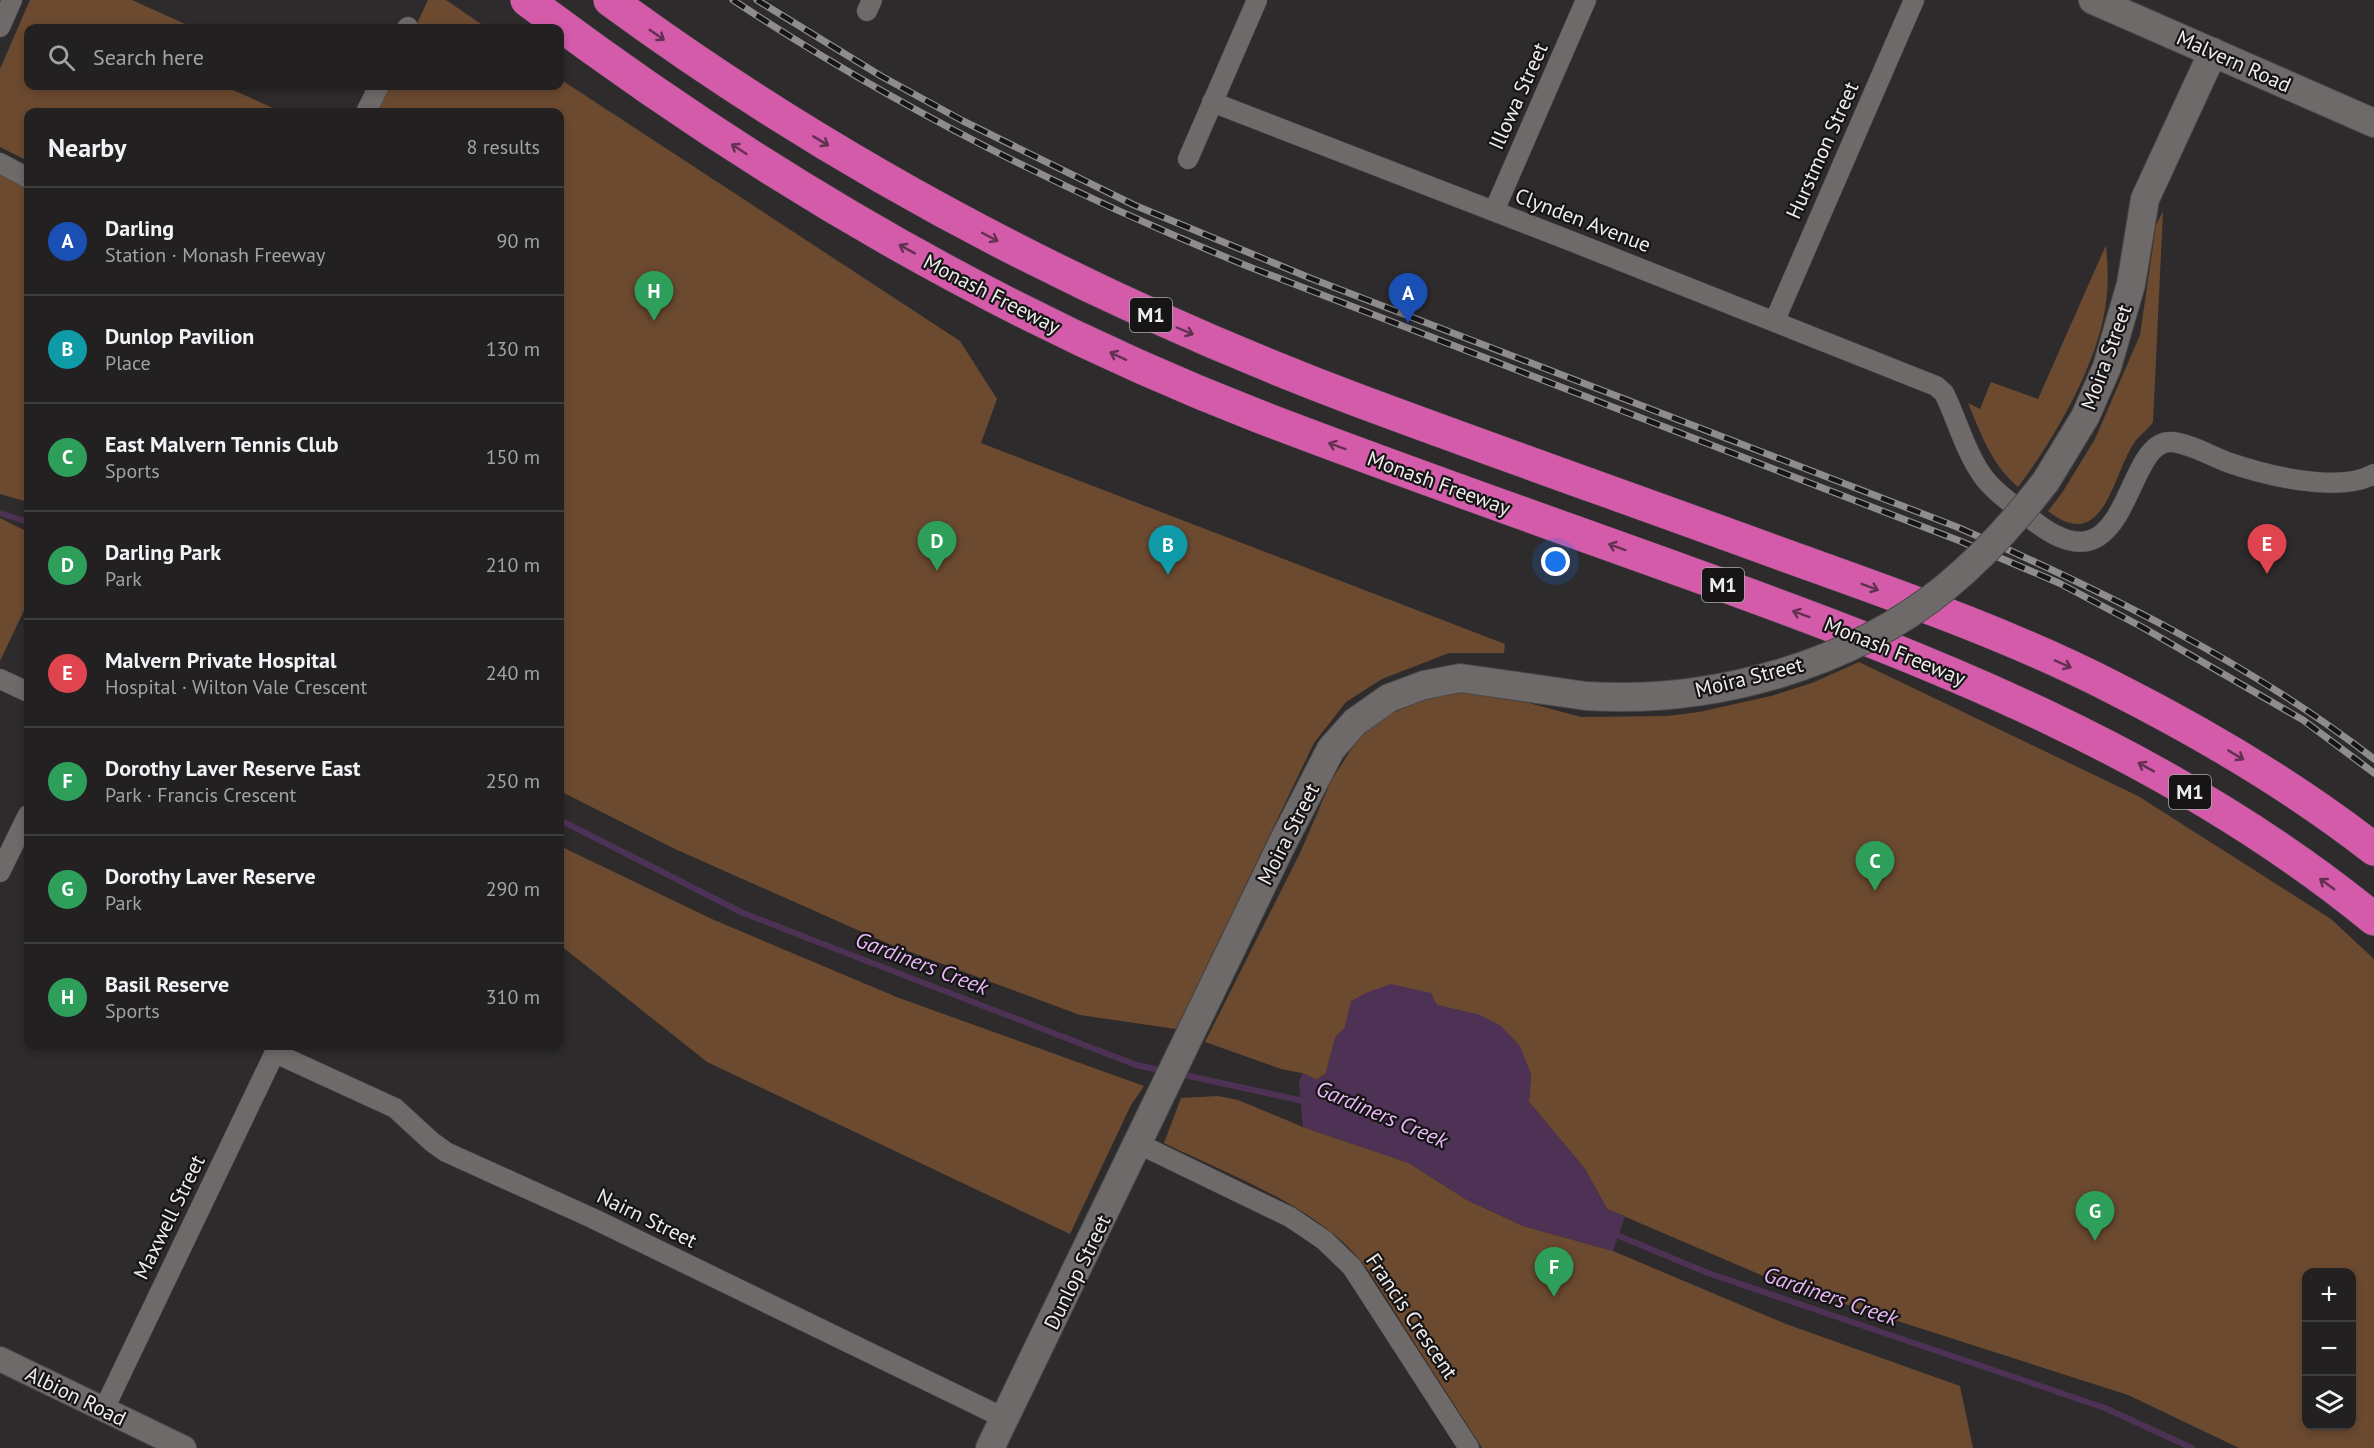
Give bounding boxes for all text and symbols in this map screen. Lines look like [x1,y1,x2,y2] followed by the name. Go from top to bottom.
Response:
[24,24,564,90] search box
[2173,24,2295,98] street label: Malvern Road
[649,28,665,41] one-way arrow
[1482,38,1554,154] street label: Illowa Street
[45,41,78,74] icon: search
[93,43,204,71] text: Search here
[1780,77,1864,223] street label: Hurstmon Street
[48,131,126,164] text: Nearby
[467,134,540,160] text: 8 results
[812,135,829,147] one-way arrow
[731,143,748,155] one-way arrow
[1511,182,1655,258] street label: Clynden Avenue
[105,214,174,242] text: Darling
[61,228,74,254] text: A
[497,228,540,254] text: 90 m
[981,232,999,243] one-way arrow
[105,242,325,268] text: Station · Monash Freeway
[898,243,916,254] one-way arrow
[919,248,1065,340] street label: Monash Freeway
[634,272,674,321] pin: H
[1388,274,1428,323] pin: A
[1130,298,1172,332] road number: M1
[2074,301,2138,413] street label: Moira Street
[105,322,254,350] text: Dunlop Pavilion
[1175,326,1194,337] one-way arrow
[62,336,73,362] text: B
[486,336,540,362] text: 130 m
[105,350,151,376] text: Place
[1109,350,1127,361] one-way arrow
[105,430,339,458] text: East Malvern Tennis Club
[1328,440,1347,451] one-way arrow
[62,444,73,470] text: C
[486,444,540,470] text: 150 m
[1364,445,1514,521] street label: Monash Freeway
[105,458,160,484] text: Sports
[918,522,956,571] pin: D
[2248,524,2286,574] pin: E
[1148,526,1188,575] pin: B
[105,538,221,566] text: Darling Park
[1608,541,1627,552] one-way arrow
[1541,547,1570,576] your location
[61,552,74,578] text: D
[486,552,540,578] text: 210 m
[105,566,142,592] text: Park
[1702,568,1744,602] road number: M1
[1860,582,1879,593] one-way arrow
[1792,607,1811,618] one-way arrow
[1820,610,1970,692] street label: Monash Freeway
[105,646,336,674] text: Malvern Private Hospital
[1692,651,1806,703] street label: Moira Street
[2054,659,2072,671] one-way arrow
[62,660,73,686] text: E
[486,660,540,686] text: 240 m
[105,674,367,700] text: Hospital · Wilton Vale Crescent
[2227,749,2244,761] one-way arrow
[105,754,361,782] text: Dorothy Laver Reserve East
[2138,761,2155,773] one-way arrow
[62,768,73,794] text: F
[486,768,540,794] text: 250 m
[2169,775,2211,809] road number: M1
[1251,779,1325,889] street label: Moira Street
[105,782,296,808] text: Park · Francis Crescent
[1856,842,1894,891] pin: C
[105,862,316,890] text: Dorothy Laver Reserve
[61,876,74,902] text: G
[486,876,540,902] text: 290 m
[2320,878,2336,890] one-way arrow
[105,890,142,916] text: Park
[852,925,993,1002] water label: Gardiners Creek
[105,970,229,998] text: Basil Reserve
[61,984,74,1010] text: H
[486,984,540,1010] text: 310 m
[105,998,160,1024] text: Sports
[1312,1074,1453,1155] water label: Gardiners Creek
[127,1150,211,1284] street label: Maxwell Street
[593,1182,701,1254] street label: Nairn Street
[2076,1192,2114,1241] pin: G
[1038,1210,1116,1334] street label: Dunlop Street
[1360,1248,1464,1384] street label: Francis Crescent
[1534,1248,1574,1297] pin: F
[1760,1260,1903,1332] water label: Gardiners Creek
[2302,1268,2356,1430] map controls
[2302,1268,2356,1322] button: +
[2302,1322,2356,1376] button: −
[21,1360,131,1432] street label: Albion Road
[2302,1376,2356,1430] button: layers

